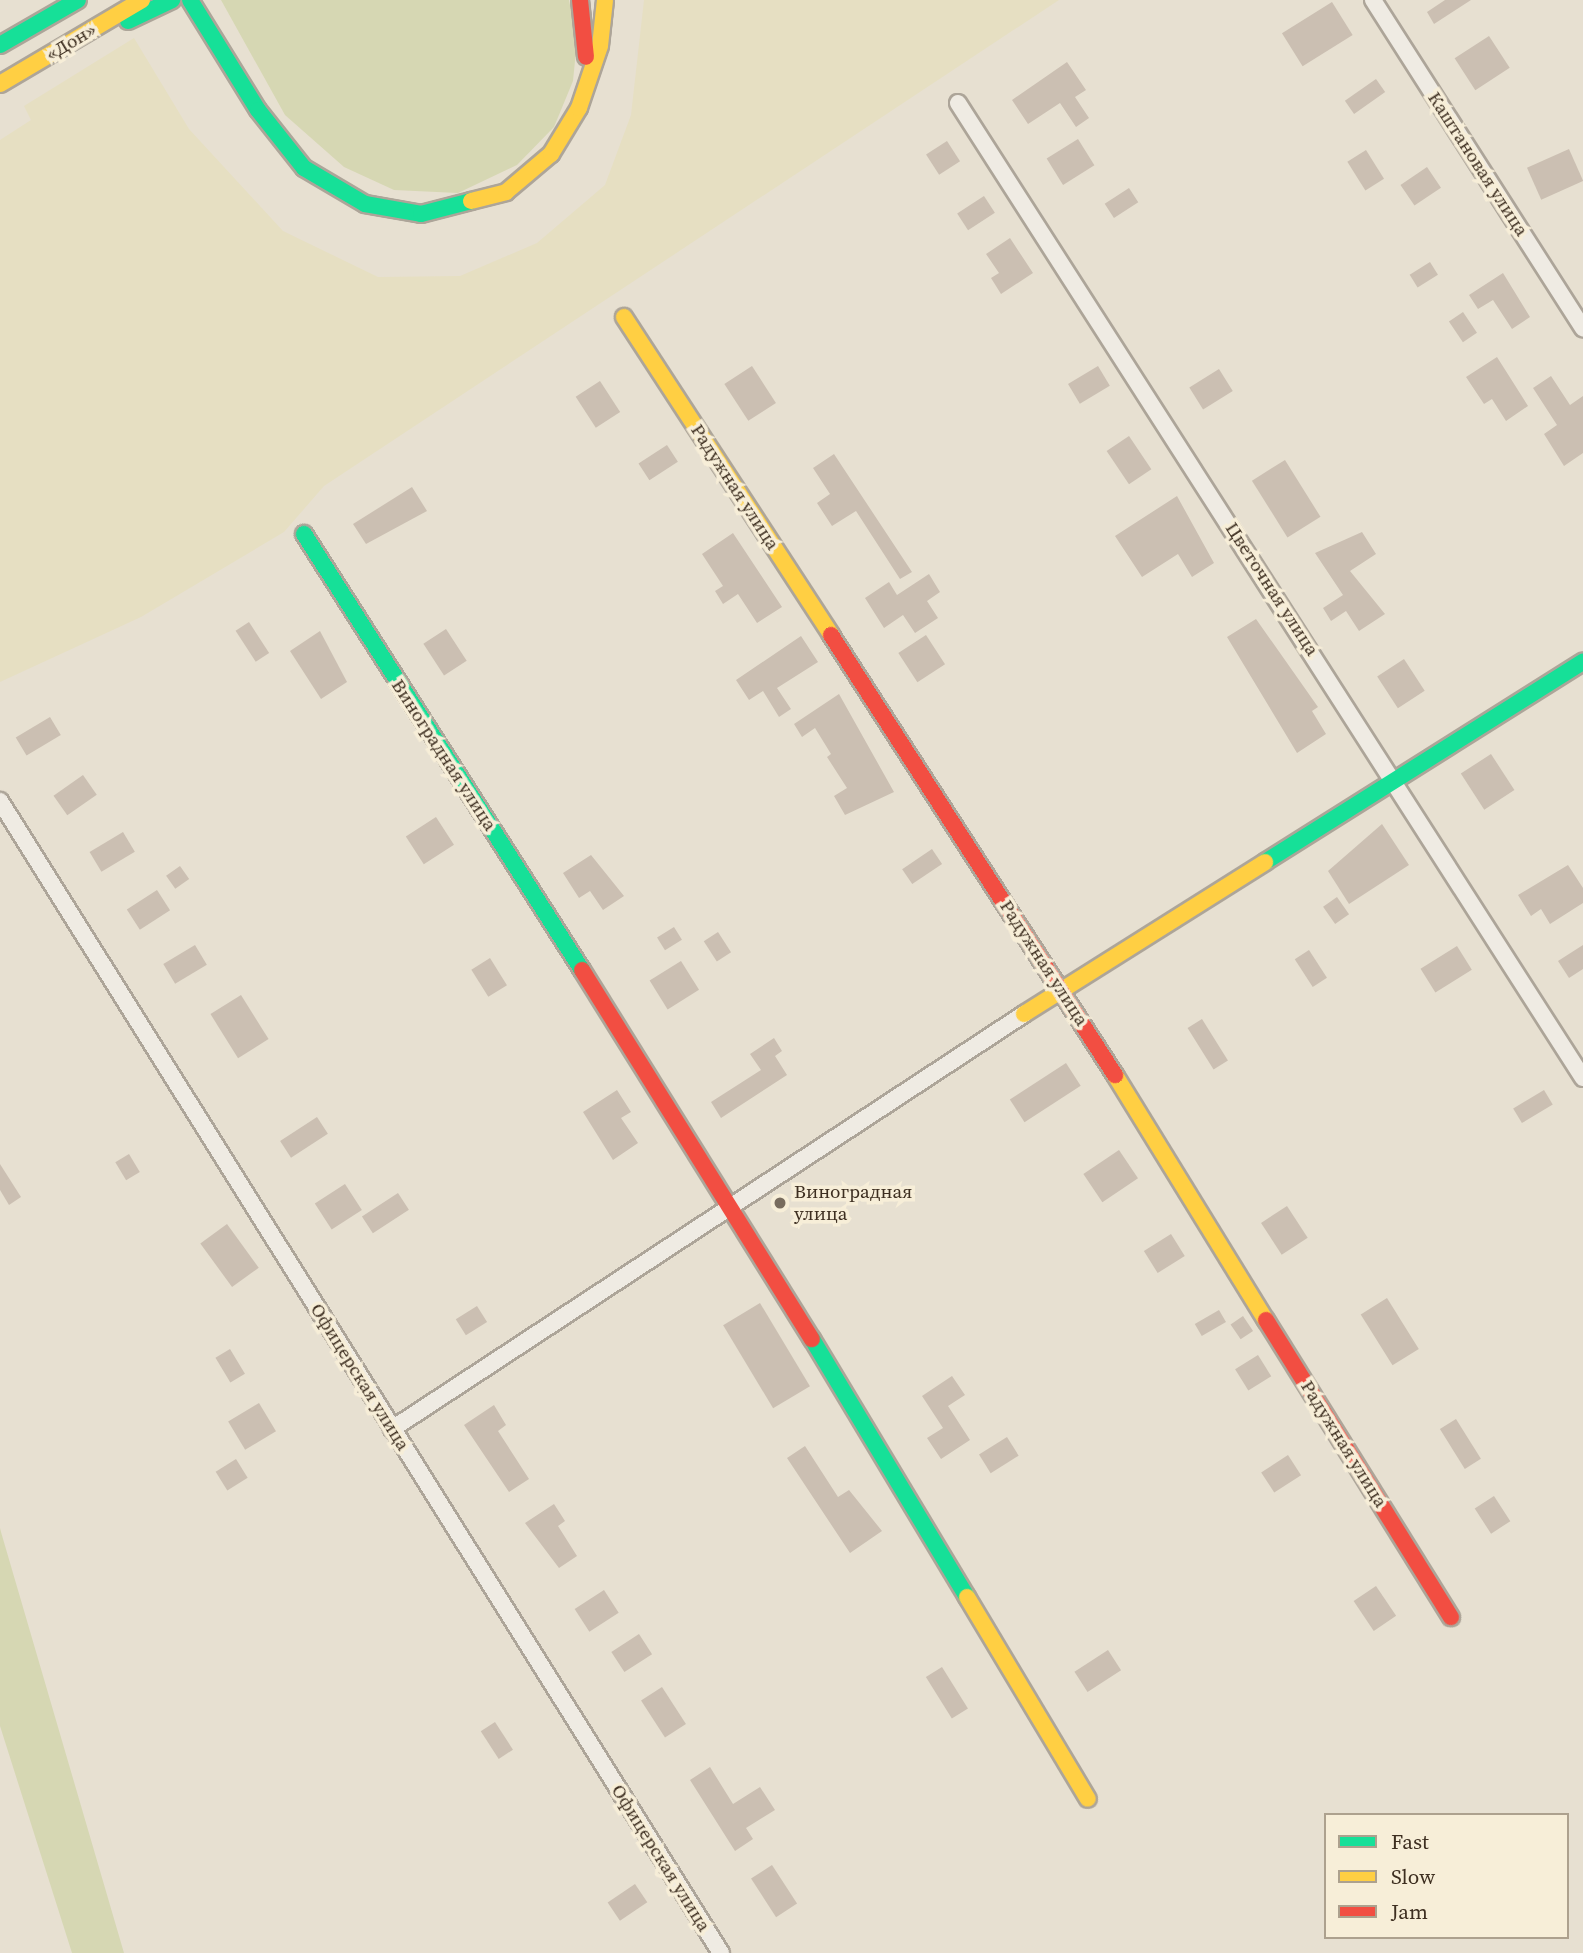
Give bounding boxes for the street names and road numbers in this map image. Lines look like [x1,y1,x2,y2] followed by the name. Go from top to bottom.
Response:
[42,18,100,66] street label: «Дон»
[1423,88,1533,240] street label: Каштановая улица
[686,420,784,554] street label: Радужная улица
[1220,518,1324,660] street label: Цветочная улица
[386,675,502,835] street label: Виноградная улица
[995,896,1093,1030] street label: Радужная улица
[305,1299,415,1455] street label: Офицерская улица
[1296,1376,1392,1512] street label: Радужная улица
[606,1780,716,1936] street label: Офицерская улица

